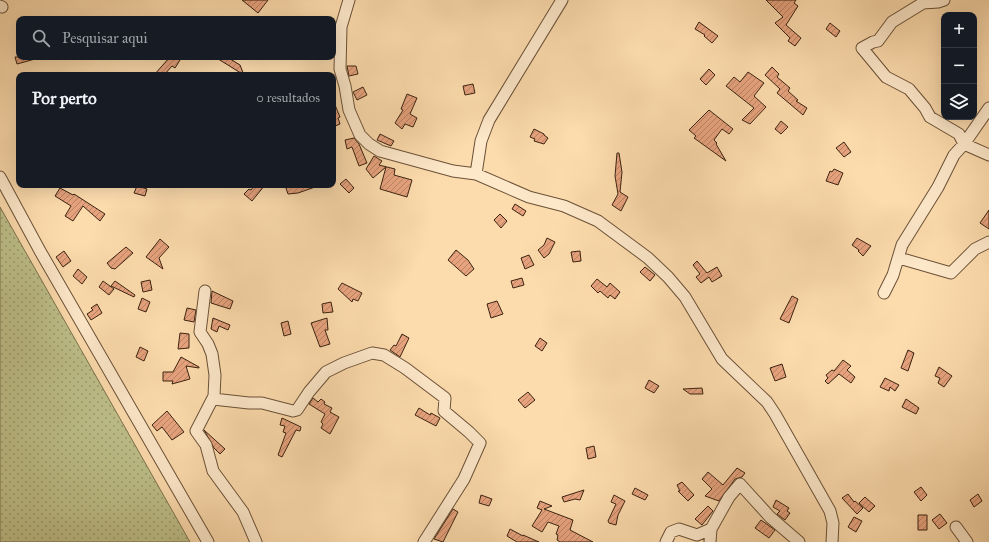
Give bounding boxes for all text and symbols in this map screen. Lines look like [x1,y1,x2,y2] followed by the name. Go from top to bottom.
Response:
[941,12,977,120] map controls
[941,12,977,48] button: +
[16,16,336,60] search box
[30,27,52,49] icon: search
[62,29,148,47] text: Pesquisar aqui
[941,48,977,84] button: −
[941,84,977,120] button: layers
[32,88,97,109] text: Por perto
[256,90,320,106] text: 0 resultados

